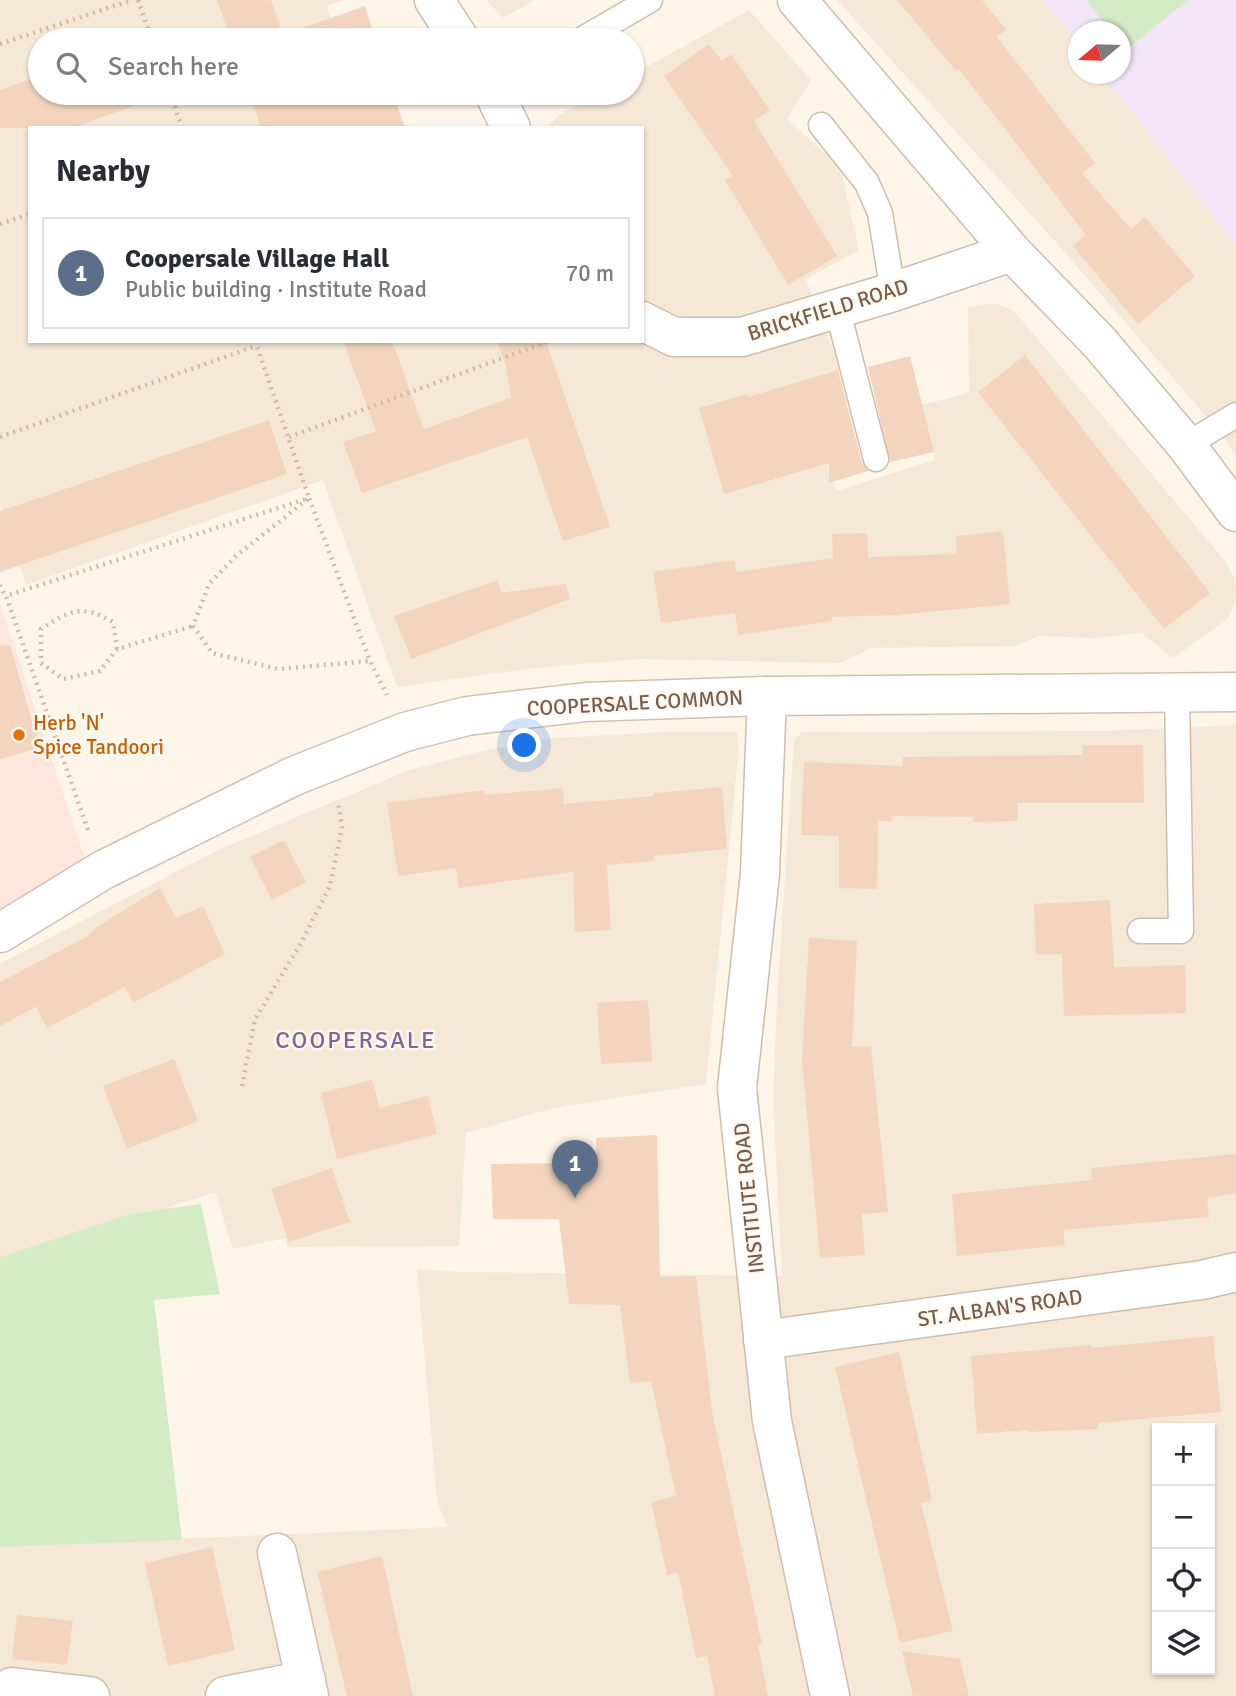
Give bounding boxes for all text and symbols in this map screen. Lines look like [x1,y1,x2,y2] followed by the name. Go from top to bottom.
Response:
[1068,21,1131,84] north arrow
[28,28,644,105] search box
[52,48,90,86] icon: search
[108,51,239,83] text: Search here
[56,153,150,190] text: Nearby
[125,243,389,275] text: Coopersale Village Hall
[75,259,87,288] text: 1
[566,259,614,288] text: 70 m
[744,273,912,347] street label: BRICKFIELD ROAD
[125,275,427,304] text: Public building · Institute Road
[526,684,744,722] street label: COOPERSALE COMMON
[33,710,164,760] place label: Herb 'N' Spice Tandoori
[11,727,27,743] marker: Herb 'N' Spice Tandoori
[507,728,541,762] your location
[275,1025,437,1055] district label: COOPERSALE
[728,1121,770,1275] street label: INSTITUTE ROAD
[552,1140,598,1198] pin: 1
[916,1284,1084,1332] street label: ST. ALBAN'S ROAD
[1152,1423,1215,1675] map controls
[1152,1423,1215,1486] button: +
[1152,1486,1215,1549] button: −
[1152,1549,1215,1612] button: locate
[1152,1612,1215,1675] button: layers

